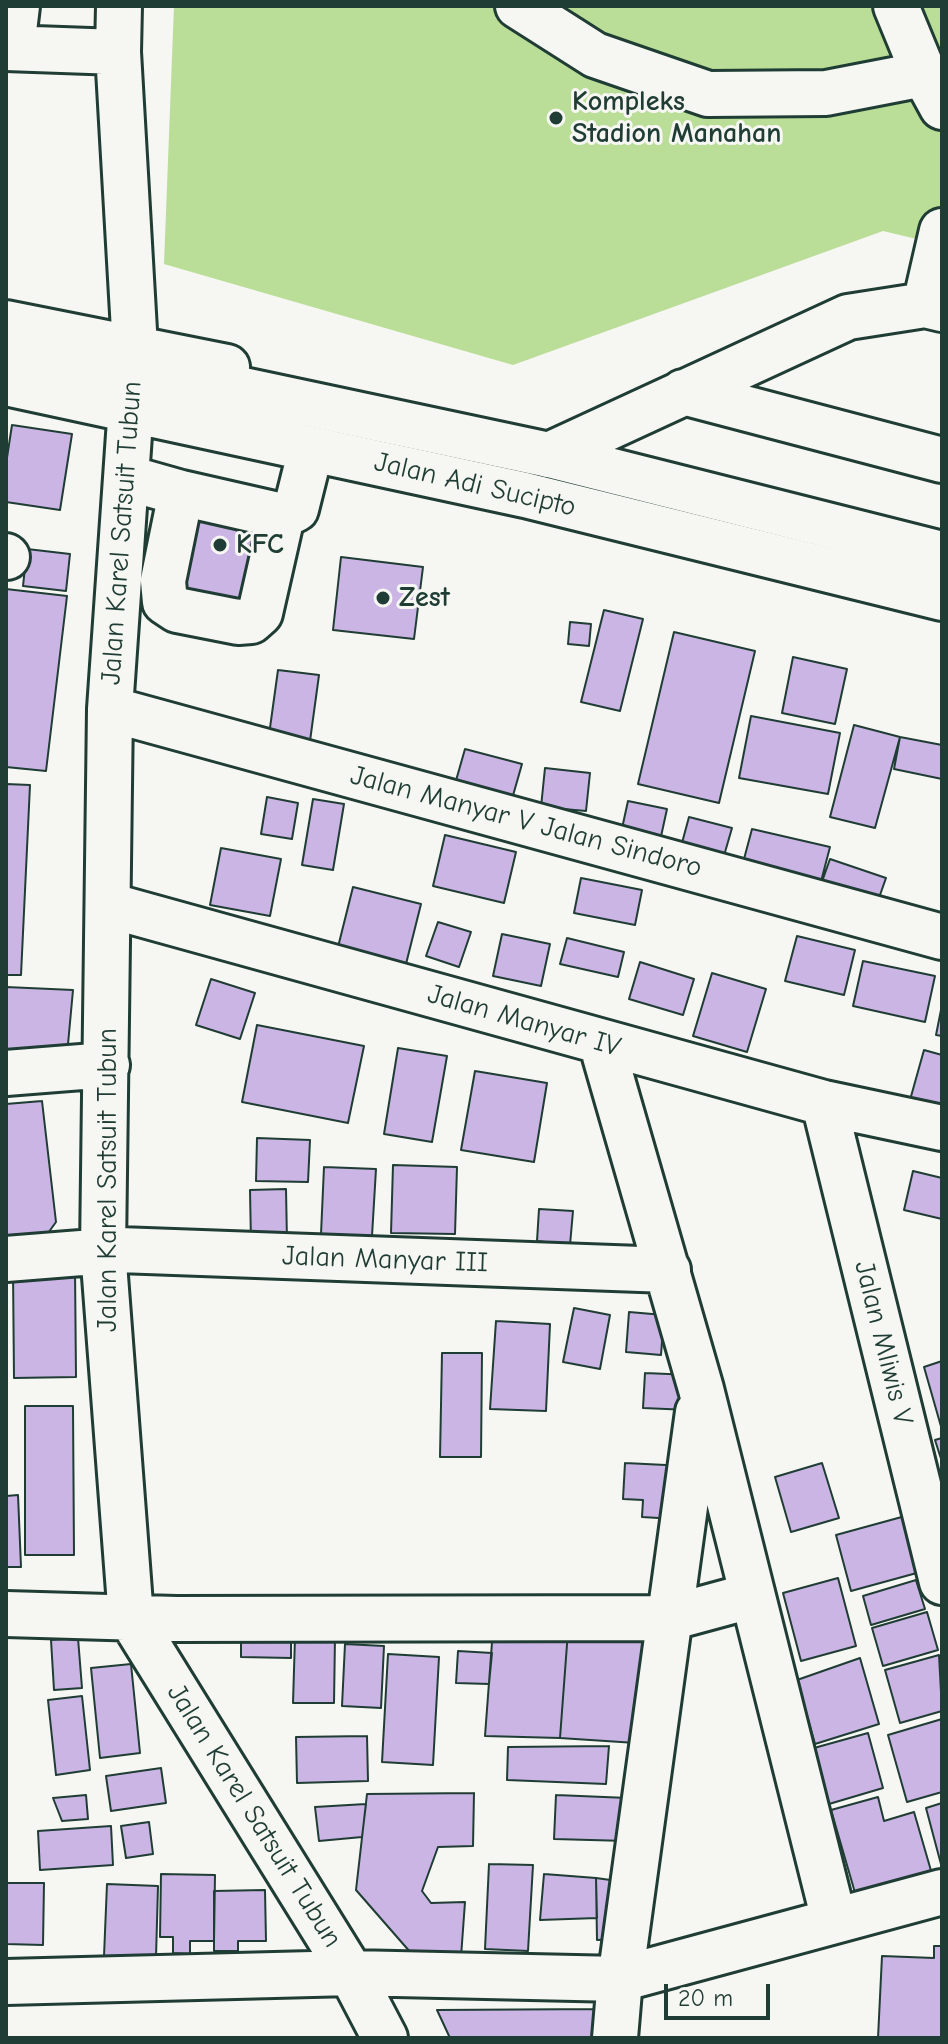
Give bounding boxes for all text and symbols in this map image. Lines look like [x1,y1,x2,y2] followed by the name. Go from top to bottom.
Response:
[572,85,782,151] place label: Kompleks Stadion Manahan
[547,109,565,127] marker: Kompleks Stadion Manahan
[95,380,149,686] street label: Jalan Karel Satsuit Tubun
[371,445,579,525] street label: Jalan Adi Sucipto
[236,528,284,562] place label: KFC
[211,536,229,554] marker: KFC
[399,581,450,615] place label: Zest
[374,589,392,607] marker: Zest
[347,759,705,885] street label: Jalan Manyar V Jalan Sindoro
[424,977,624,1065] street label: Jalan Manyar IV
[91,1028,125,1332] street label: Jalan Karel Satsuit Tubun
[281,1240,489,1280] street label: Jalan Manyar III
[846,1258,920,1428] street label: Jalan Mliwis V
[159,1678,349,1954] street label: Jalan Karel Satsuit Tubun
[668,1968,774,2018] scale bar
[678,1984,733,2012] text: 20 m

